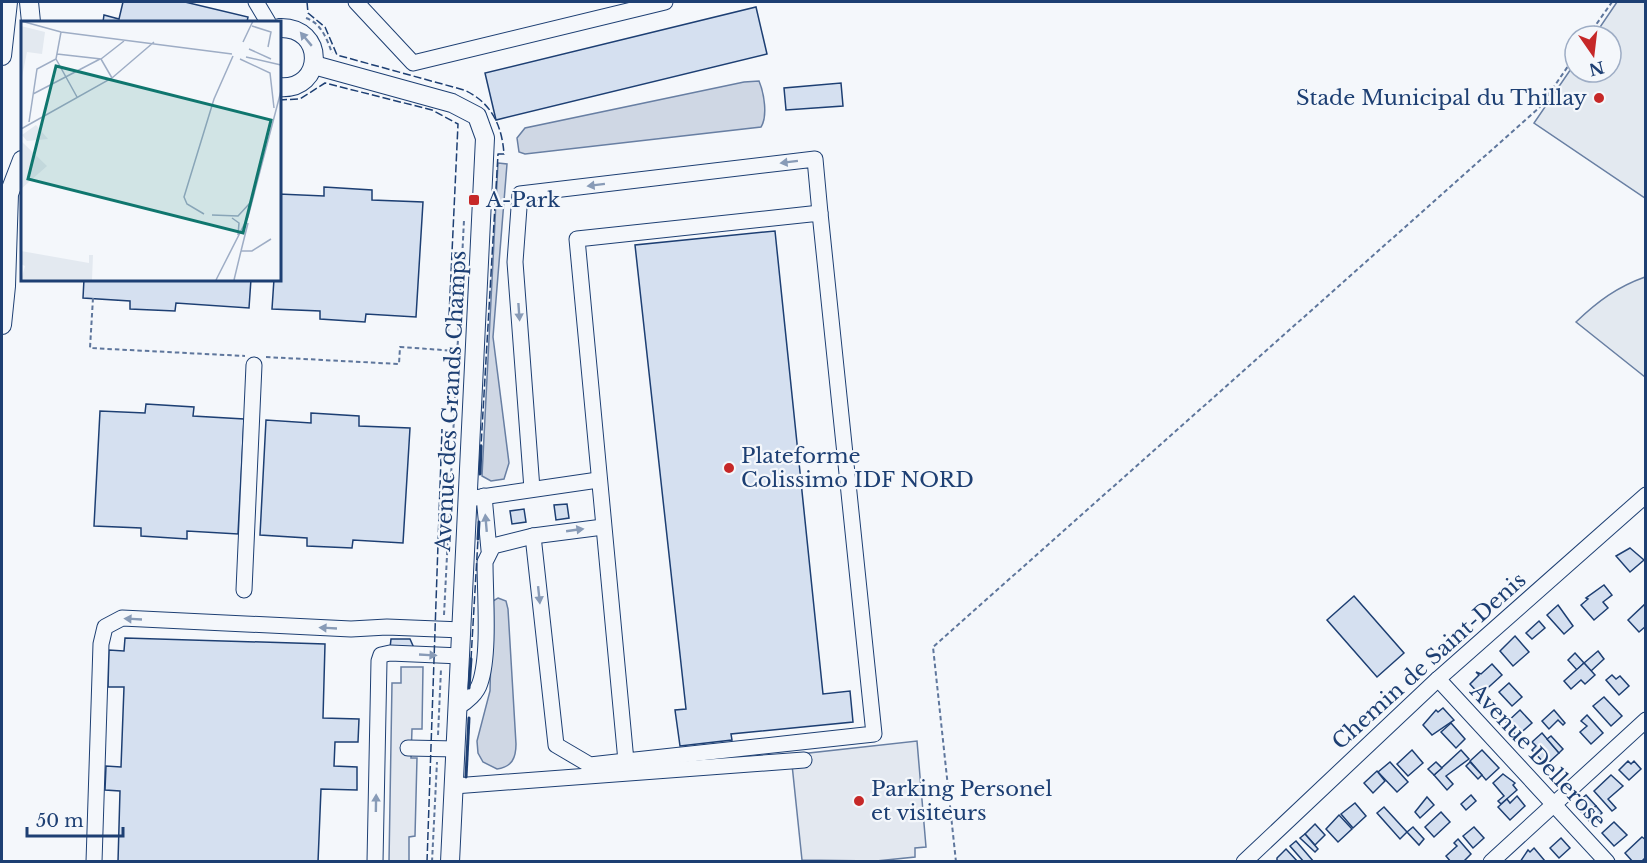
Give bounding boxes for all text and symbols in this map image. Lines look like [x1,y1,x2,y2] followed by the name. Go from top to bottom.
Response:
[21,21,280,280] inset map
[1563,24,1623,84] north arrow
[299,32,312,47] one-way arrow
[1587,57,1606,80] text: N
[1296,85,1588,111] place label: Stade Municipal du Thillay
[1592,91,1606,105] marker: Stade Municipal du Thillay
[780,158,799,167] one-way arrow
[586,180,605,190] one-way arrow
[485,187,560,213] place label: A-Park
[467,193,481,207] marker: A-Park
[430,250,472,553] street label: Avenue des Grands Champs
[514,303,524,322] one-way arrow
[741,443,974,493] place label: Plateforme Colissimo IDF NORD
[722,461,736,475] marker: Plateforme Colissimo IDF NORD
[481,514,491,533] one-way arrow
[566,526,585,535] one-way arrow
[1327,567,1531,755] street label: Chemin de Saint-Denis
[534,585,544,604] one-way arrow
[124,614,143,623] one-way arrow
[319,624,338,633] one-way arrow
[418,651,437,660] one-way arrow
[1464,678,1611,833] street label: Avenue Dellerose
[871,776,1052,826] place label: Parking Personel et visiteurs
[371,794,381,813] one-way arrow
[852,794,866,808] marker: Parking Personel et visiteurs
[27,800,123,838] scale bar
[36,810,84,832] text: 50 m

